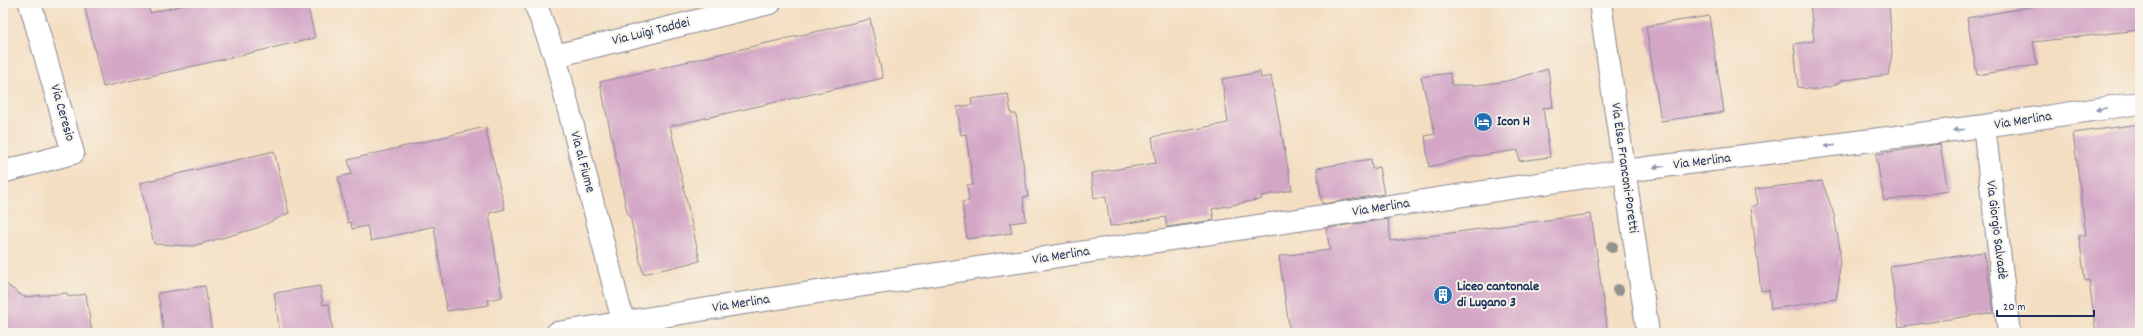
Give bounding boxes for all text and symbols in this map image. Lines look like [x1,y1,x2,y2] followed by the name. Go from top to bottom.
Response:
[610,13,692,51] street label: Via Luigi Taddei
[44,82,80,144] street label: Via Ceresio
[1605,102,1643,235] street label: Via Elsa Franconi-Poretti
[2095,106,2108,112] one-way arrow
[1993,107,2053,135] street label: Via Merlina
[1472,111,1494,133] hotel icon: Icon H
[1497,112,1530,132] place label: Icon H
[1953,126,1965,133] one-way arrow
[564,129,600,195] street label: Via al Fiume
[1824,143,1836,149] one-way arrow
[1672,149,1732,175] street label: Via Merlina
[1653,164,1665,170] one-way arrow
[1980,179,2012,281] street label: Via Giorgio Salvadè
[1351,194,1411,222] street label: Via Merlina
[1031,242,1091,270] street label: Via Merlina
[1457,277,1539,313] place label: Liceo cantonale di Lugano 3
[1432,284,1454,306] building icon: Liceo cantonale di Lugano 3
[711,290,771,318] street label: Via Merlina
[1997,292,2094,318] scale bar
[2003,299,2026,316] text: 20 m

